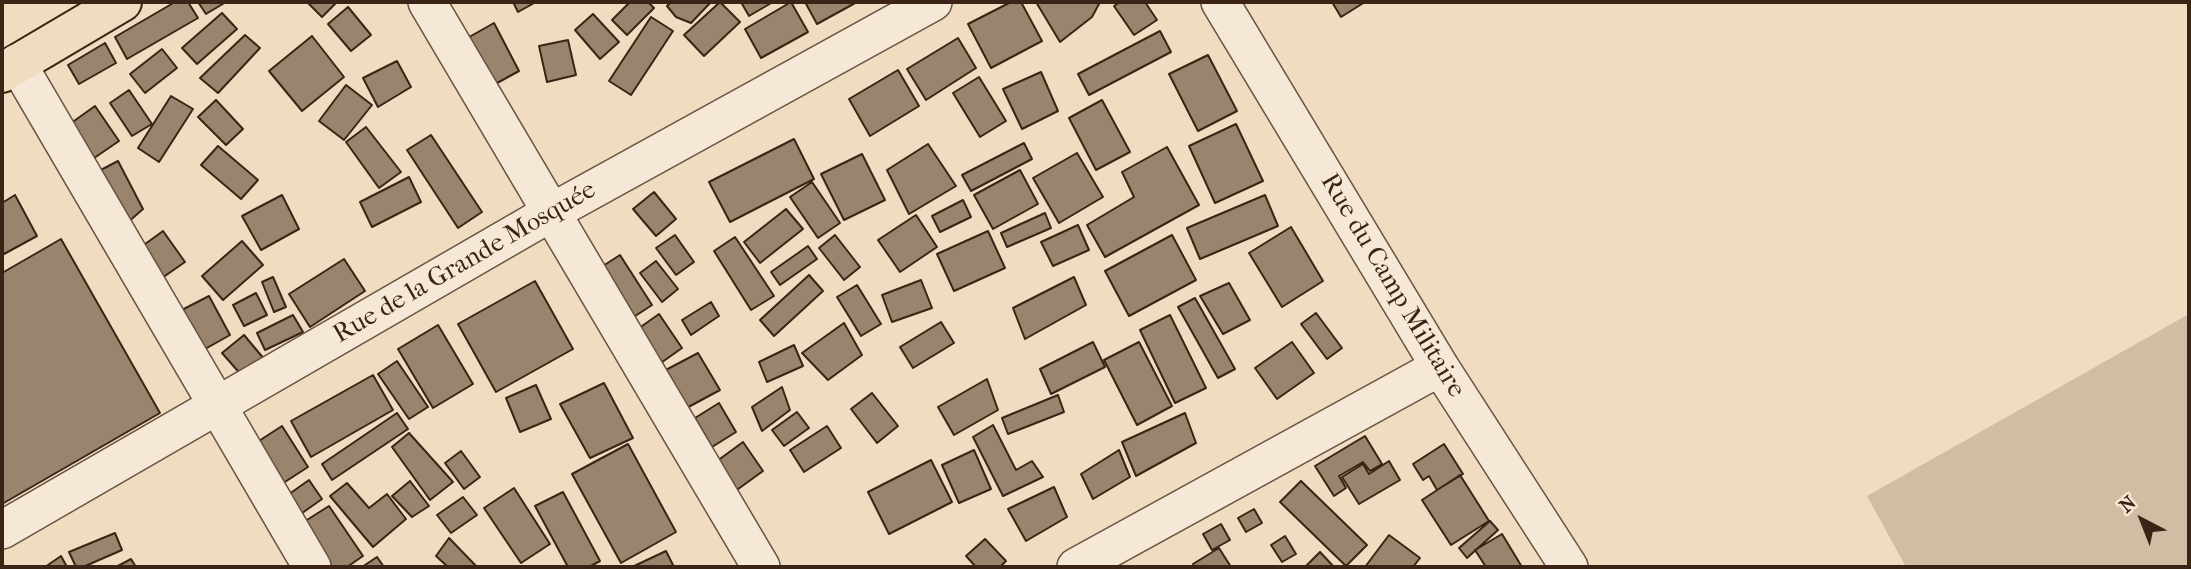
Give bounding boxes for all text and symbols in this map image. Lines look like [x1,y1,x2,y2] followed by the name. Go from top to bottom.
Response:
[1313,168,1471,404] street label: Rue du Camp Militaire
[328,175,602,351] street label: Rue de la Grande Mosquée
[2107,485,2177,555] north arrow
[2115,491,2141,517] text: N

